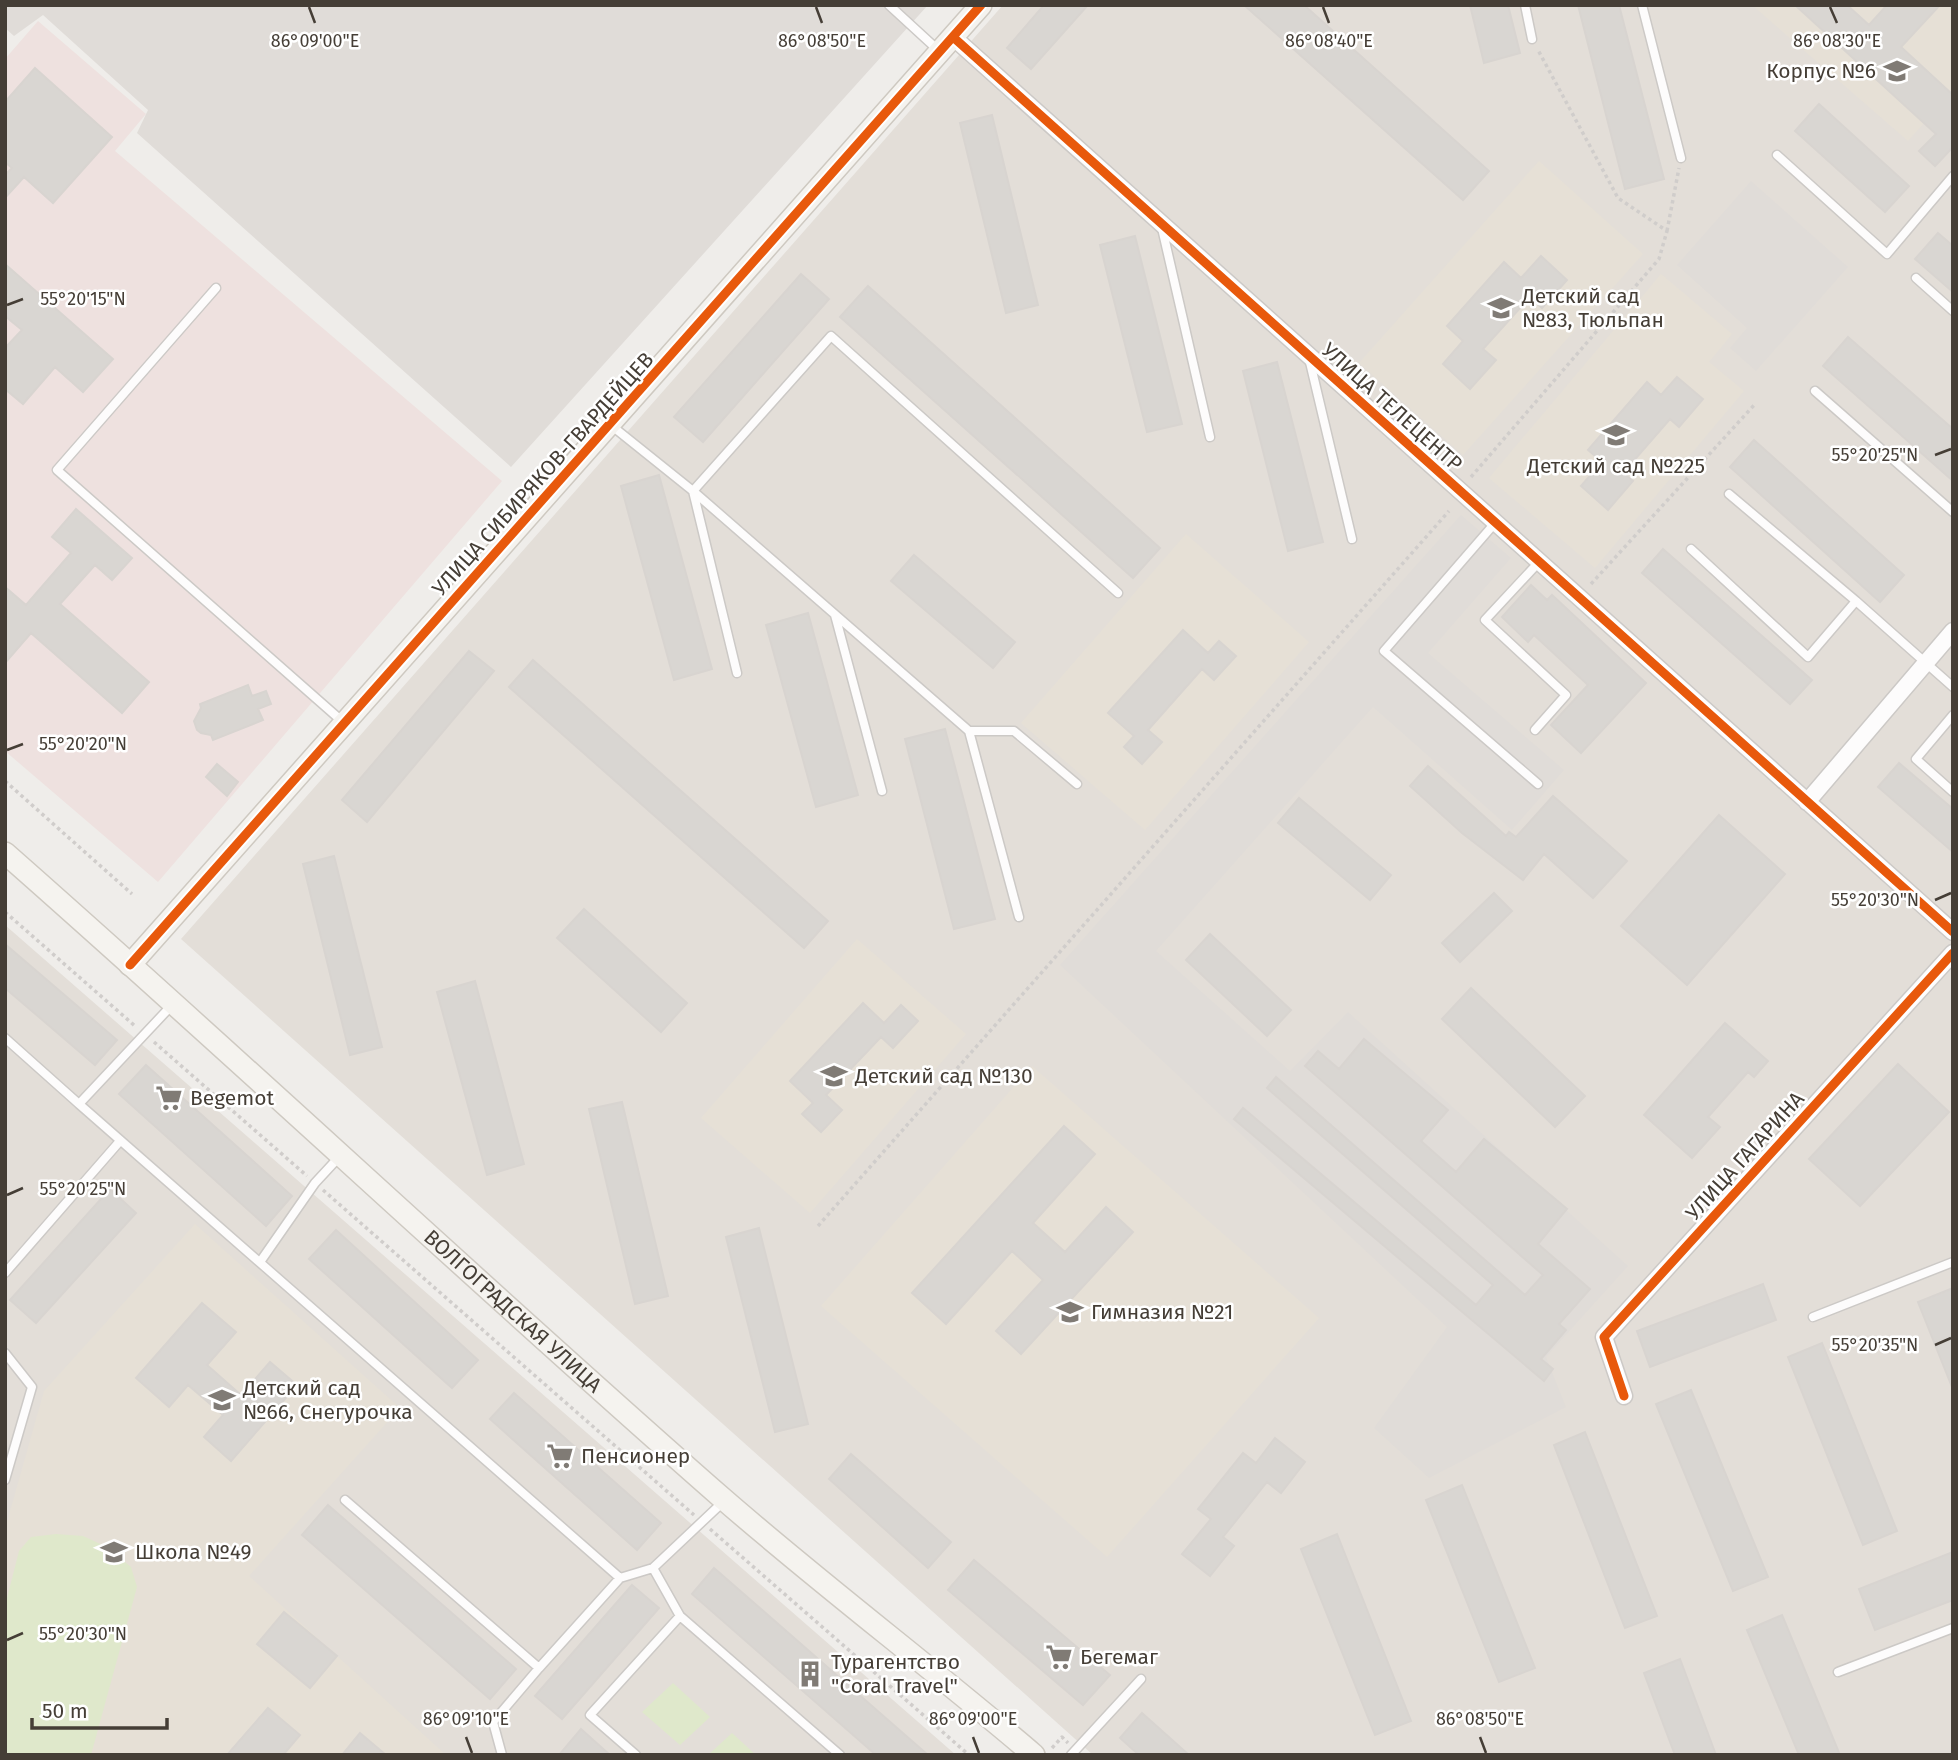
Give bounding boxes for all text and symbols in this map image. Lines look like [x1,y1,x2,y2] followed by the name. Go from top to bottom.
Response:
[271,30,359,52] text: 86°09'00"E
[778,30,866,52] text: 86°08'50"E
[1285,30,1373,52] text: 86°08'40"E
[1793,30,1881,52] text: 86°08'30"E
[1882,56,1912,86] school or university icon: Корпус №6
[1766,58,1876,84] place label: Корпус №6
[1521,283,1664,333] place label: Детский сад №83, Тюльпан
[40,288,126,310] text: 55°20'15"N
[1486,293,1516,323] school or university icon: Детский сад №83, Тюльпан
[1316,337,1468,477] street label: УЛИЦА ТЕЛЕЦЕНТР
[427,347,659,601] street label: УЛИЦА СИБИРЯКОВ-ГВАРДЕЙЦЕВ
[1601,420,1631,450] school or university icon: Детский сад №225
[1832,444,1918,466] text: 55°20'25"N
[1526,453,1705,479] place label: Детский сад №225
[39,733,127,755] text: 55°20'20"N
[1831,889,1919,911] text: 55°20'30"N
[819,1061,849,1091] school or university icon: Детский сад №130
[854,1063,1033,1089] place label: Детский сад №130
[154,1083,184,1113] supermarket icon: Begemot
[190,1085,275,1111] place label: Begemot
[1680,1086,1810,1226] street label: УЛИЦА ГАГАРИНА
[40,1178,126,1200] text: 55°20'25"N
[418,1224,607,1398] street label: ВОЛГОГРАДСКАЯ УЛИЦА
[1055,1297,1085,1327] school or university icon: Гимназия №21
[1091,1299,1233,1325] place label: Гимназия №21
[1832,1334,1918,1356] text: 55°20'35"N
[242,1375,413,1425] place label: Детский сад №66, Снегурочка
[207,1385,237,1415] school or university icon: Детский сад №66, Снегурочка
[545,1441,575,1471] supermarket icon: Пенсионер
[581,1443,690,1469] place label: Пенсионер
[99,1537,129,1567] school or university icon: Школа №49
[135,1539,252,1565] place label: Школа №49
[39,1623,127,1645] text: 55°20'30"N
[1044,1642,1074,1672] supermarket icon: Бегемаг
[1080,1644,1158,1670] place label: Бегемаг
[831,1649,960,1699] place label: Турагентство "Coral Travel"
[795,1659,825,1689] building icon: Турагентство "Coral Travel"
[32,1686,166,1730] scale bar
[42,1698,88,1724] text: 50 m
[423,1708,509,1730] text: 86°09'10"E
[929,1708,1017,1730] text: 86°09'00"E
[1436,1708,1524,1730] text: 86°08'50"E

